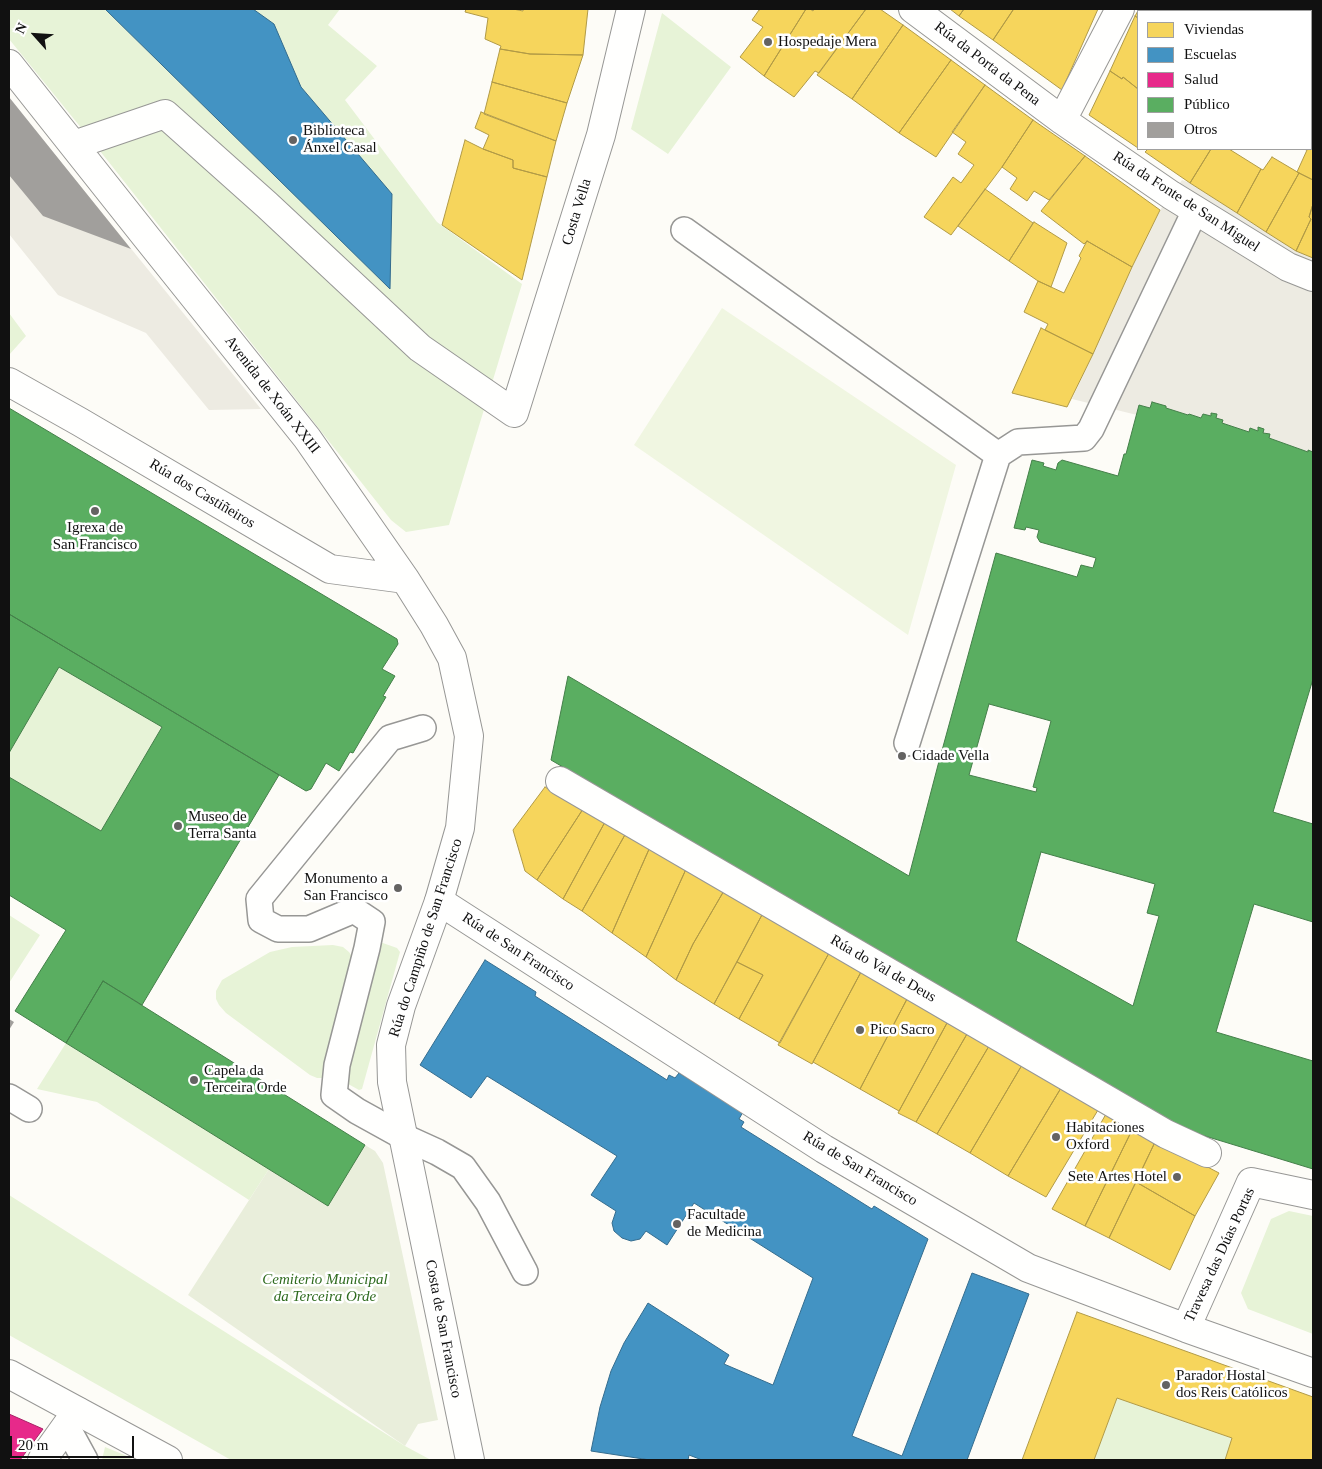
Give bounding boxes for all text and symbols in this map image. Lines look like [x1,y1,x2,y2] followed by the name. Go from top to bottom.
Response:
[10,10,60,60] north arrow
[1137,10,1312,150] legend
[930,18,1044,110] street label: Rúa da Porta da Pena
[12,20,30,36] text: N
[1184,21,1244,37] text: Viviendas
[778,33,877,51] place label: Hospedaje Mera
[762,36,774,48] marker: Hospedaje Mera
[1184,46,1236,62] text: Escuelas
[1184,71,1218,87] text: Salud
[1184,96,1230,112] text: Público
[1184,121,1217,137] text: Otros
[303,122,377,157] place label: Biblioteca Ánxel Casal
[287,134,299,146] marker: Biblioteca Ánxel Casal
[1109,148,1263,256] street label: Rúa da Fonte de San Miguel
[558,177,596,247] street label: Costa Vella
[221,333,323,457] street label: Avenida de Xoán XXIII
[146,455,258,533] street label: Rúa dos Castiñeiros
[89,505,101,517] marker: Igrexa de San Francisco
[53,519,137,554] place label: Igrexa de San Francisco
[912,747,989,765] place label: Cidade Vella
[896,750,908,762] marker: Cidade Vella
[188,808,256,843] place label: Museo de Terra Santa
[172,820,184,832] marker: Museo de Terra Santa
[385,836,467,1040] street label: Rúa do Campiño de San Francisco
[303,870,388,905] place label: Monumento a San Francisco
[392,882,404,894] marker: Monumento a San Francisco
[458,909,578,995] street label: Rúa de San Francisco
[827,931,939,1007] street label: Rúa do Val de Deus
[870,1021,935,1039] place label: Pico Sacro
[854,1024,866,1036] marker: Pico Sacro
[204,1062,287,1097] place label: Capela da Terceira Orde
[188,1074,200,1086] marker: Capela da Terceira Orde
[1066,1119,1144,1154] place label: Habitaciones Oxford
[799,1128,921,1210] street label: Rúa de San Francisco
[1050,1131,1062,1143] marker: Habitaciones Oxford
[1068,1168,1167,1186] place label: Sete Artes Hotel
[1171,1171,1183,1183] marker: Sete Artes Hotel
[1181,1185,1259,1325] street label: Travesa das Dúas Portas
[687,1206,762,1241] place label: Facultade de Medicina
[671,1218,683,1230] marker: Facultade de Medicina
[421,1258,465,1400] street label: Costa de San Francisco
[262,1271,388,1306] park label: Cemiterio Municipal da Terceira Orde
[1176,1367,1288,1402] place label: Parador Hostal dos Reis Católicos
[1160,1379,1172,1391] marker: Parador Hostal dos Reis Católicos
[12,1426,136,1458] scale bar
[18,1437,48,1453] text: 20 m

